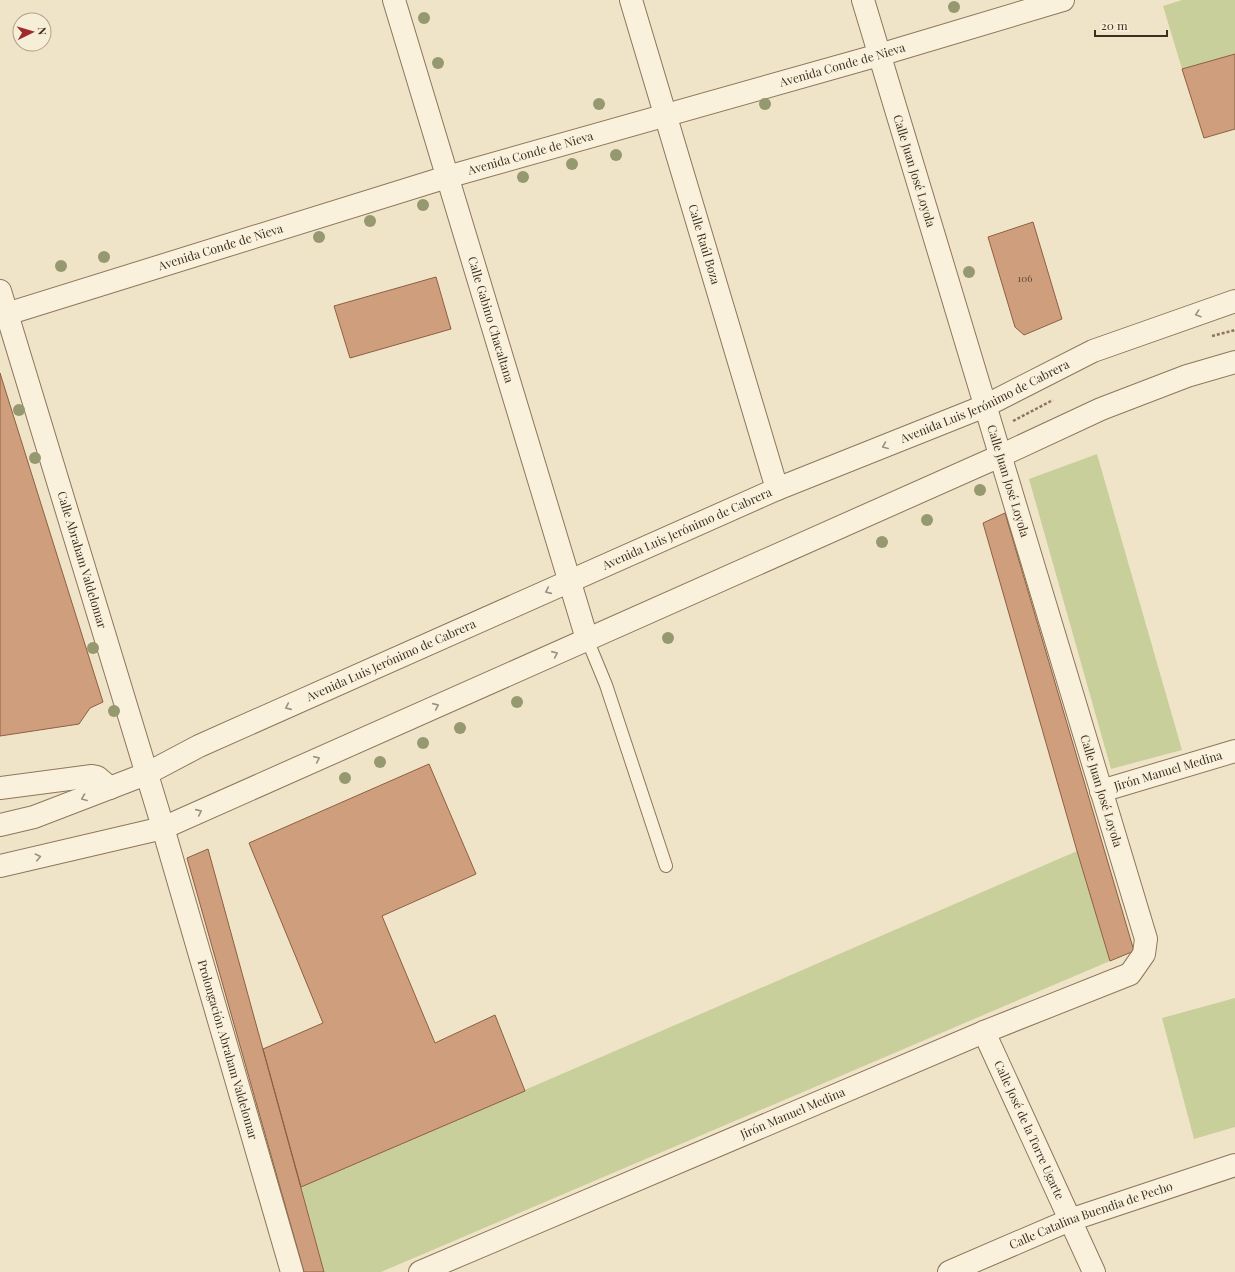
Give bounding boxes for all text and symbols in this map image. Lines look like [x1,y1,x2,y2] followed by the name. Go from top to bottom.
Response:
[12,12,52,52] north arrow
[1095,12,1167,38] scale bar
[1101,17,1128,33] text: 20 m
[35,26,50,36] text: N
[777,39,907,90] street label: Avenida Conde de Nieva
[890,112,940,229] street label: Calle Juan José Loyola
[465,127,595,178] street label: Avenida Conde de Nieva
[685,202,724,286] street label: Calle Raúl Boza
[155,220,285,274] street label: Avenida Conde de Nieva
[465,254,518,385] street label: Calle Gabino Chacaltana
[1018,271,1032,285] house number: 106
[1195,309,1202,318] one-way arrow
[897,355,1072,446] street label: Avenida Luis Jerónimo de Cabrera
[984,422,1034,539] street label: Calle Juan José Loyola
[882,441,889,449] one-way arrow
[599,483,774,573] street label: Avenida Luis Jerónimo de Cabrera
[54,489,111,631] street label: Calle Abraham Valdelomar
[544,587,551,595] one-way arrow
[302,615,478,705] street label: Avenida Luis Jerónimo de Cabrera
[551,650,558,658] one-way arrow
[285,702,292,710] one-way arrow
[432,703,439,711] one-way arrow
[1077,732,1127,849] street label: Calle Juan José Loyola
[1111,746,1224,794] street label: Jirón Manuel Medina
[314,756,321,764] one-way arrow
[80,793,87,801] one-way arrow
[194,809,202,817] one-way arrow
[35,853,41,861] one-way arrow
[195,958,262,1142] street label: Prolongación Abraham Valdelomar
[991,1058,1069,1202] street label: Calle José de la Torre Ugarte
[737,1083,847,1142] street label: Jirón Manuel Medina
[1006,1177,1175,1252] street label: Calle Catalina Buendia de Pecho

